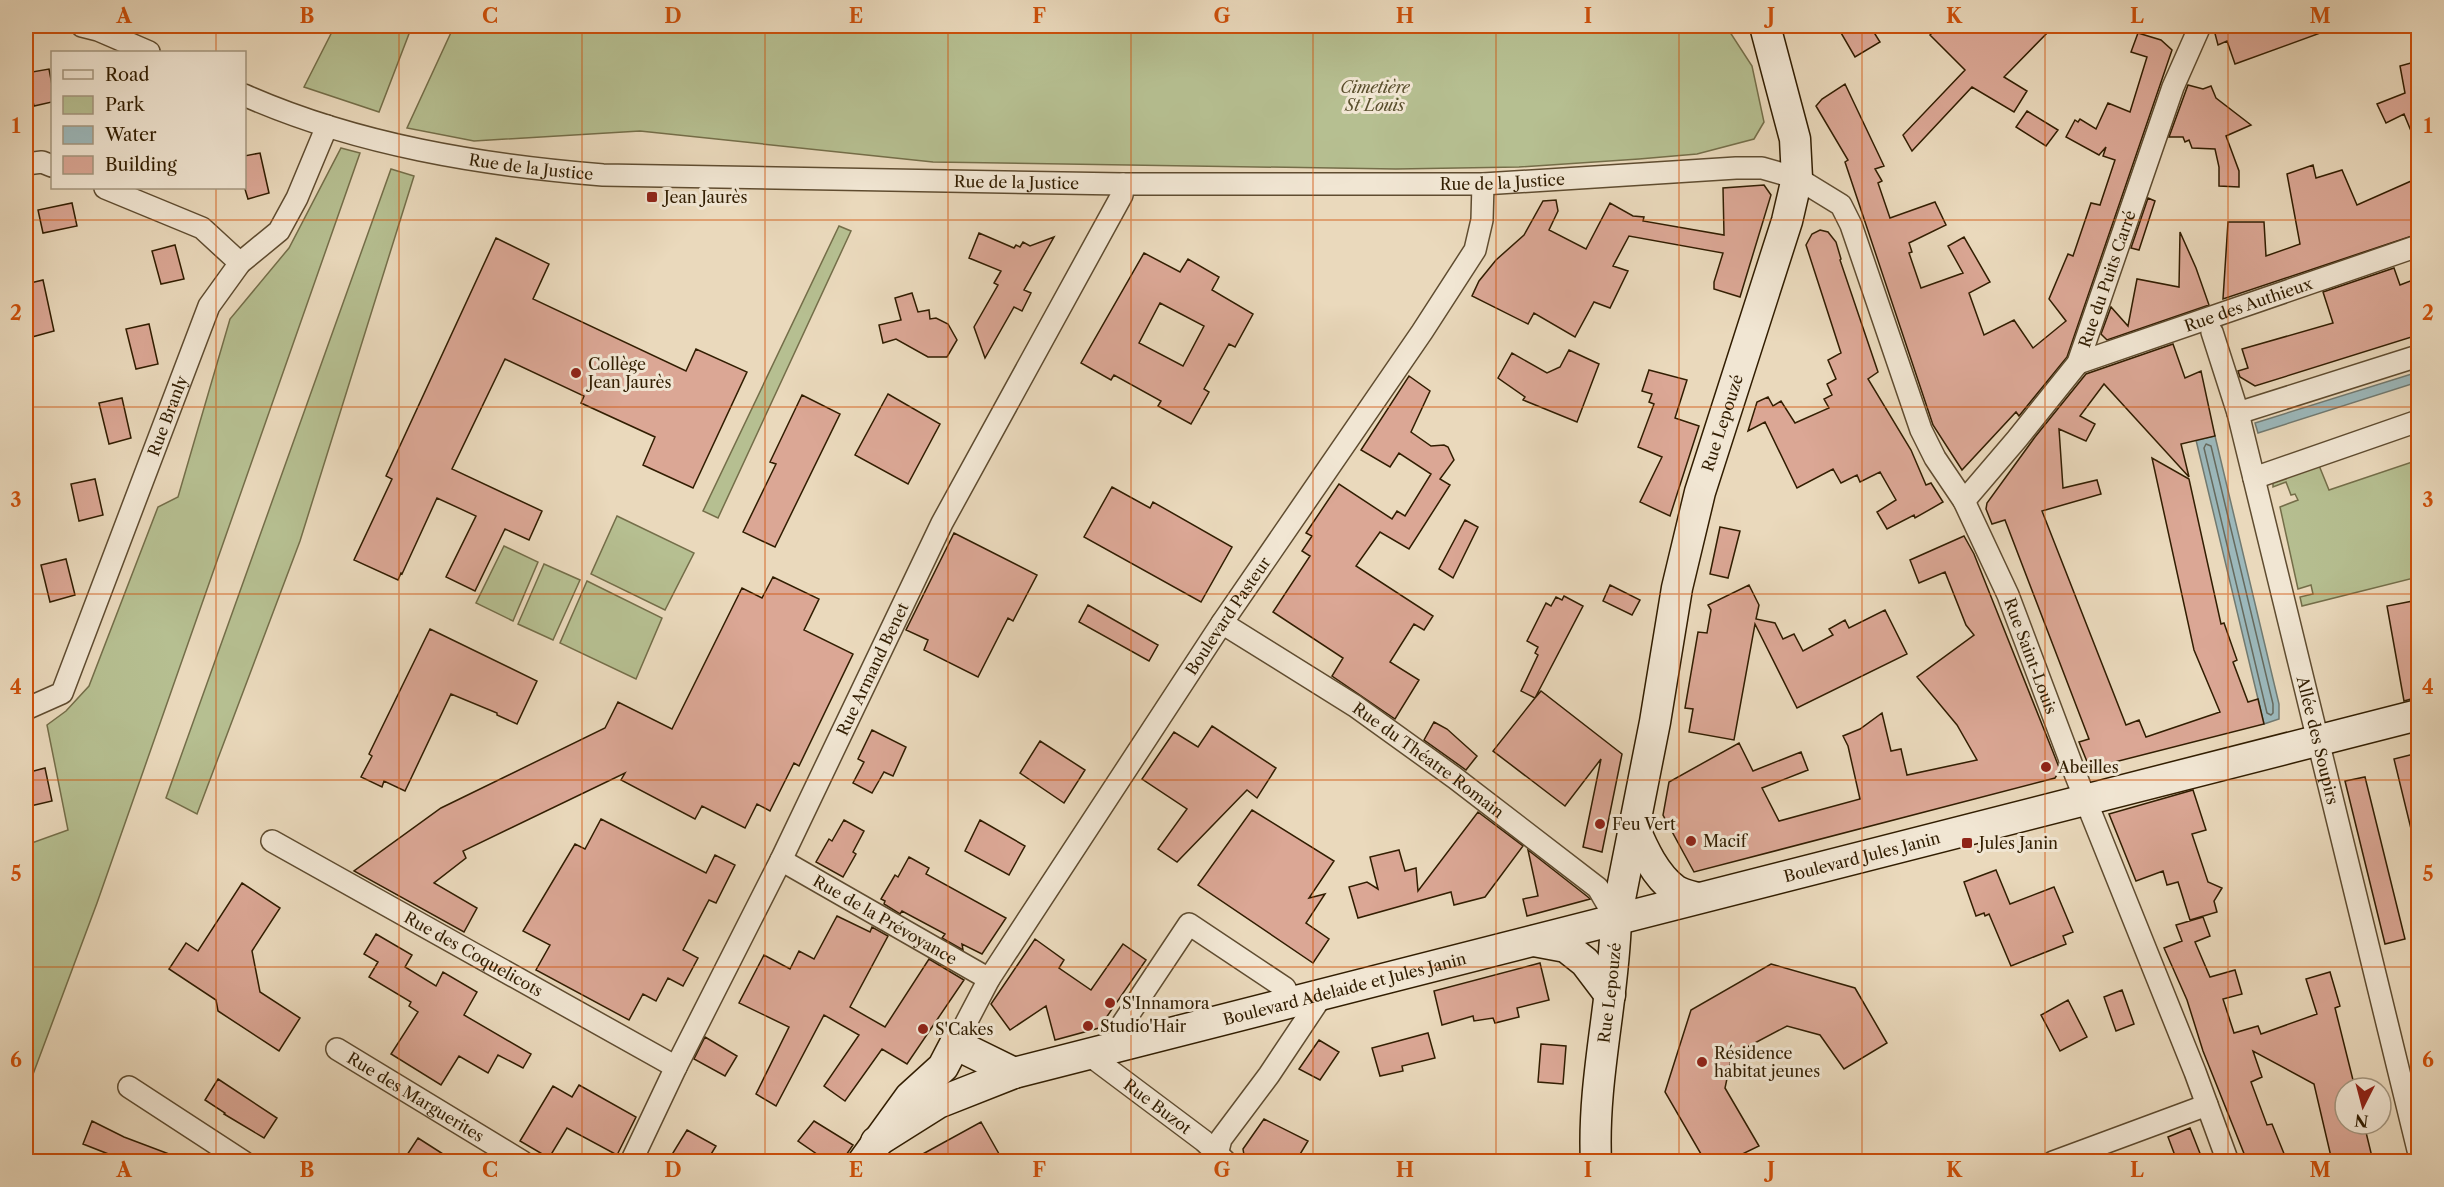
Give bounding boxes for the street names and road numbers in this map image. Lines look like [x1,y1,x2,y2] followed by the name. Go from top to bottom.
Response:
[467,149,594,184] street label: Rue de la Justice
[1440,169,1566,194] street label: Rue de la Justice
[954,171,1079,193] street label: Rue de la Justice
[2074,208,2140,350] street label: Rue du Puits Carré
[2181,273,2316,336] street label: Rue des Authieux
[143,372,192,459] street label: Rue Branly
[1697,372,1747,474] street label: Rue Lepouzé
[1181,553,1275,679] street label: Boulevard Pasteur
[2000,595,2062,717] street label: Rue Saint-Louis
[832,599,913,739] street label: Rue Armand Benet
[2292,673,2343,806] street label: Allée des Soupirs
[1349,698,1508,822] street label: Rue du Théatre Romain
[1782,827,1942,886] street label: Boulevard Jules Janin
[810,870,961,969] street label: Rue de la Prévoyance
[401,907,547,1001] street label: Rue des Coquelicots
[1593,942,1625,1044] street label: Rue Lepouzé
[1221,948,1468,1029] street label: Boulevard Adelaide et Jules Janin
[344,1048,488,1146] street label: Rue des Marguerites
[1120,1074,1196,1138] street label: Rue Buzot

